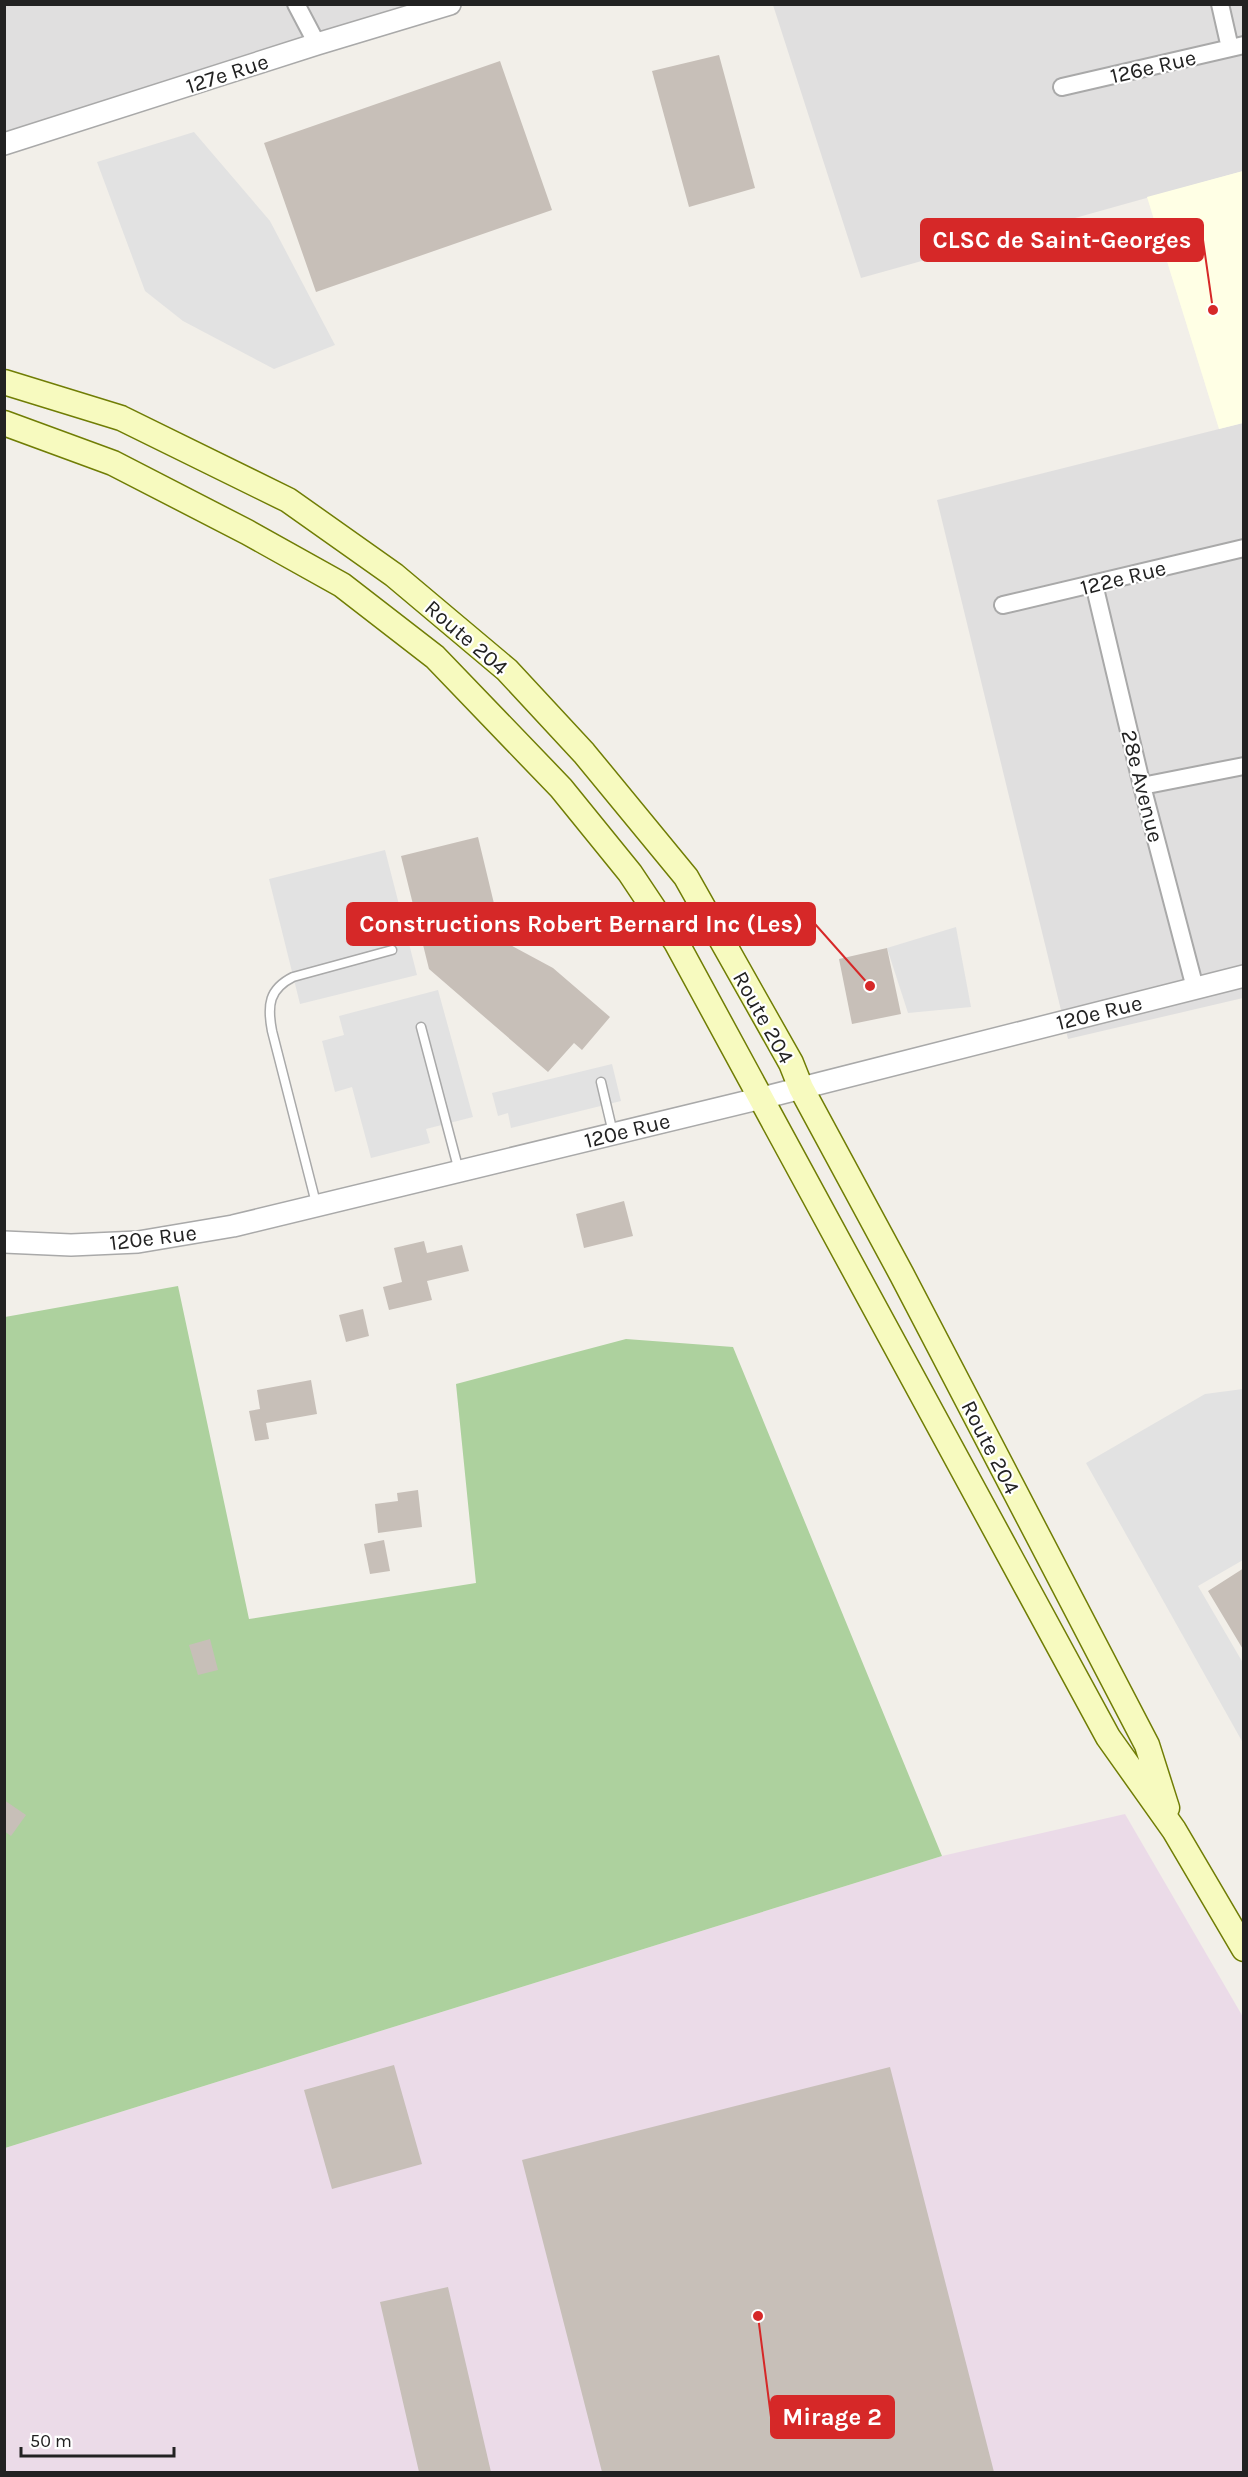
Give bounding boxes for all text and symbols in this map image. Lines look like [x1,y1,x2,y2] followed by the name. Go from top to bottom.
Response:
[1108,44,1199,89] street label: 126e Rue
[183,48,272,99] street label: 127e Rue
[921,219,1203,261] callout: CLSC de Saint-Georges
[933,226,1191,254] text: CLSC de Saint-Georges
[1078,555,1169,601] street label: 122e Rue
[419,595,513,681] street label: Route 204
[1115,727,1169,845] street label: 28e Avenue
[347,903,815,945] callout: Constructions Robert Bernard Inc (Les)
[359,910,803,938] text: Constructions Robert Bernard Inc (Les)
[727,967,799,1068] street label: Route 204
[1054,990,1145,1036] street label: 120e Rue
[582,1108,673,1154] street label: 120e Rue
[108,1220,198,1256] street label: 120e Rue
[955,1396,1025,1499] street label: Route 204
[771,2396,894,2438] callout: Mirage 2
[782,2403,882,2431] text: Mirage 2
[21,2420,174,2458] scale bar
[30,2430,72,2452] text: 50 m

